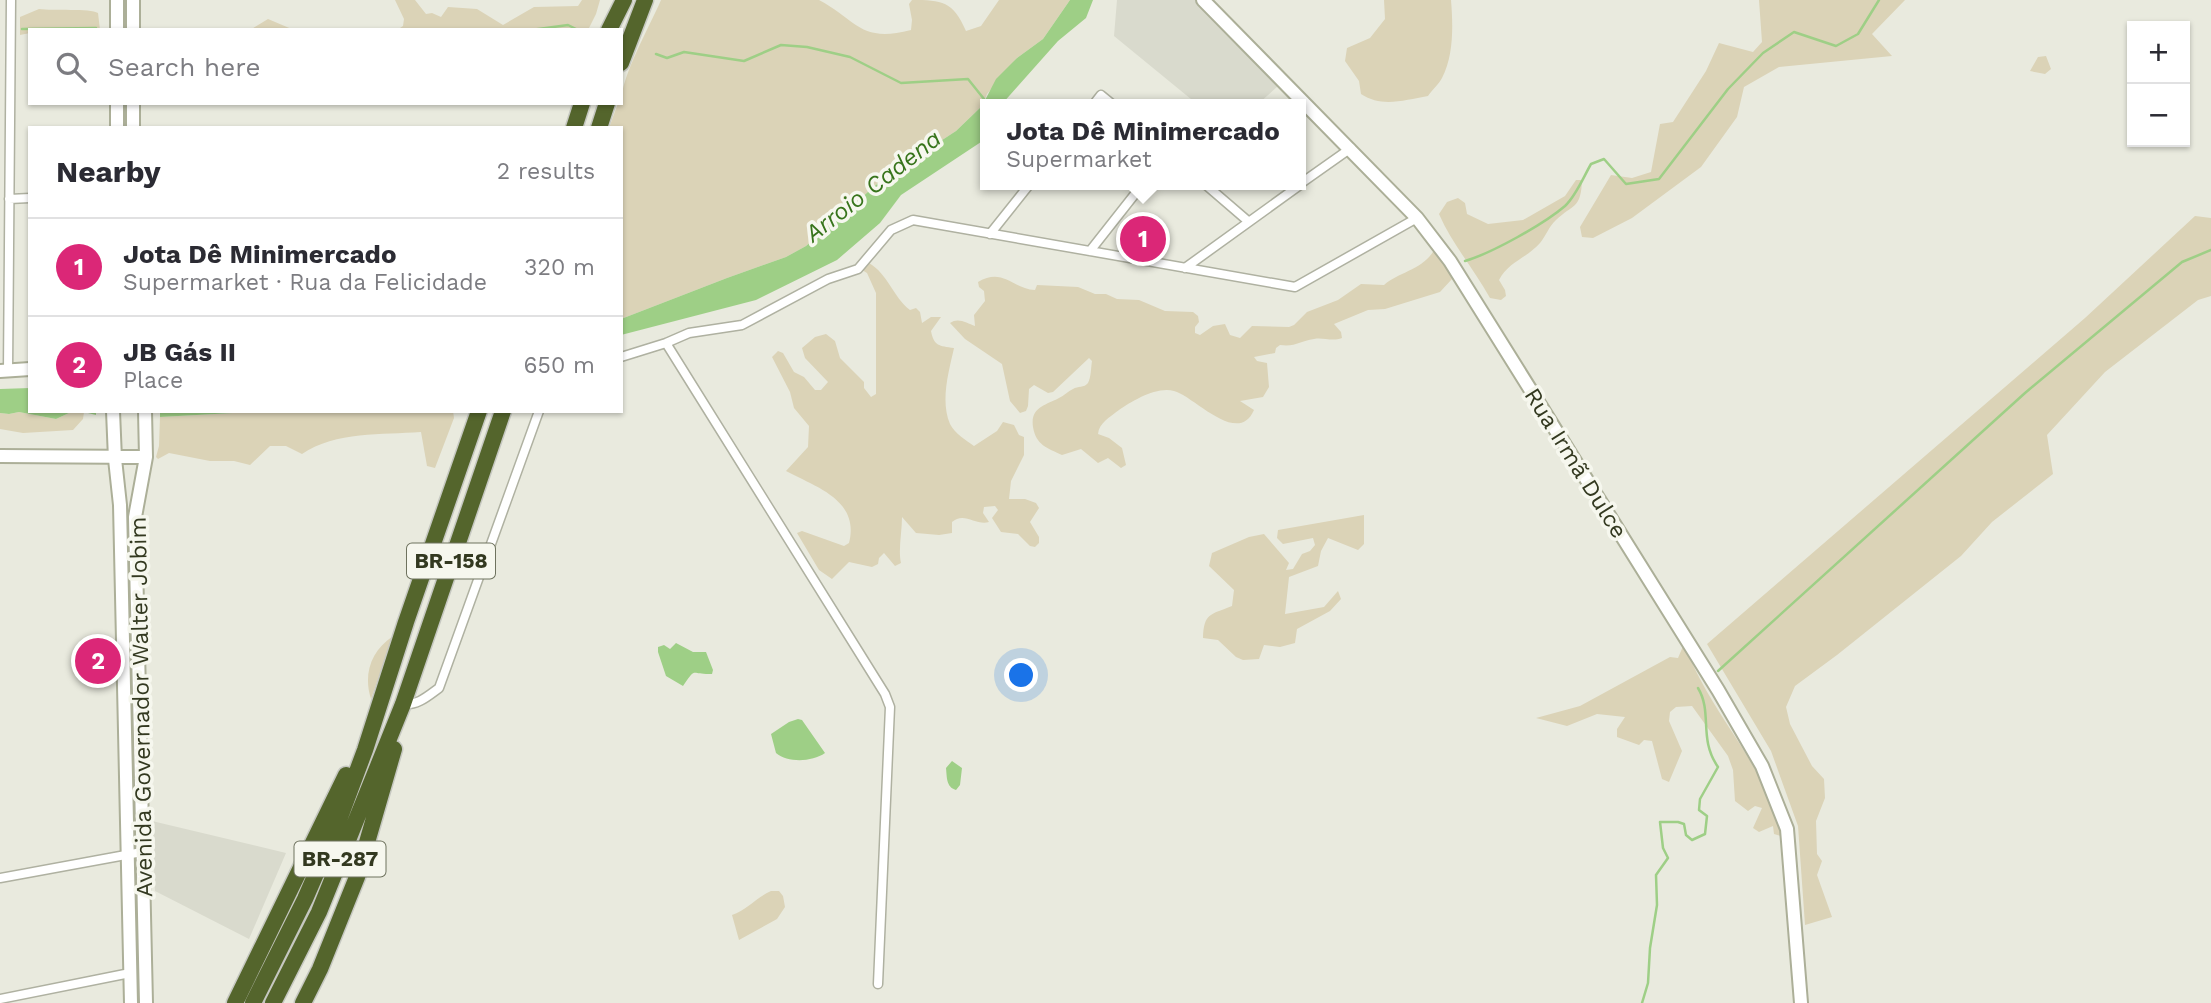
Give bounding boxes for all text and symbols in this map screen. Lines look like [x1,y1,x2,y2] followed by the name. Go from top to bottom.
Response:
[2127,21,2190,147] map controls
[2127,21,2190,84] button: +
[28,28,623,105] search box
[52,48,90,86] icon: search
[108,52,260,82] text: Search here
[2127,84,2190,147] button: −
[980,99,1306,190] popup
[1006,116,1280,146] text: Jota Dê Minimercado
[799,124,947,248] water label: Arroio Cadena
[1006,146,1152,173] text: Supermarket
[56,154,161,189] text: Nearby
[497,158,595,185] text: 2 results
[1120,213,1166,265] pin: 1
[123,239,396,269] text: Jota Dê Minimercado
[74,254,84,281] text: 1
[524,254,595,281] text: 320 m
[123,269,487,296] text: Supermarket · Rua da Felicidade
[123,337,236,367] text: JB Gás II
[72,352,86,379] text: 2
[524,352,595,379] text: 650 m
[123,367,183,394] text: Place
[1519,383,1633,543] street label: Rua Irmã Dulce
[125,517,158,897] street label: Avenida Governador Walter Jobim
[407,544,495,578] road number: BR-158
[75,635,121,687] pin: 2
[1004,658,1038,692] your location
[294,842,386,876] road number: BR-287

